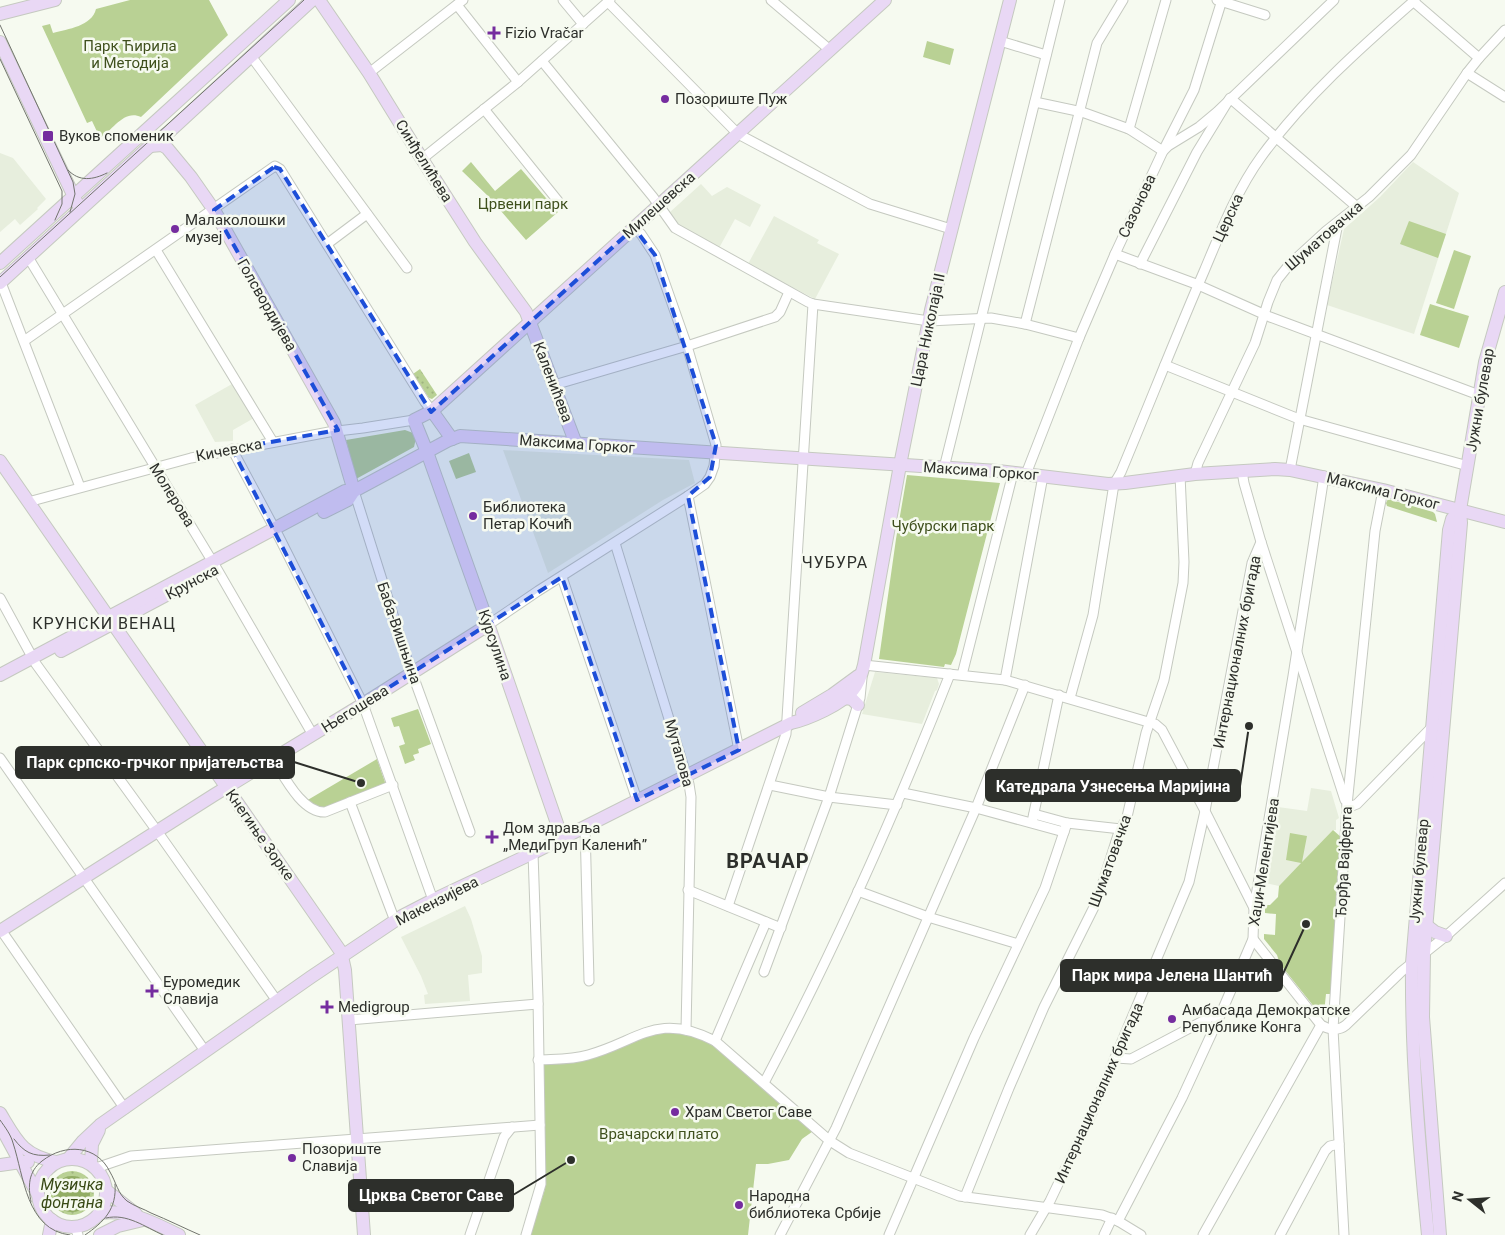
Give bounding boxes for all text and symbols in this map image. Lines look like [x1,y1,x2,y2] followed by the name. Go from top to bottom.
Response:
[505,24,584,42] place label: Fizio Vračar
[487,26,501,40] marker: Fizio Vračar
[83,37,177,72] park label: Парк Ћирила и Методија
[675,90,788,108] place label: Позориште Пуж
[659,93,671,105] marker: Позориште Пуж
[392,116,456,206] street label: Синђелићева
[59,127,174,145] place label: Вуков споменик
[41,129,55,143] marker: Вуков споменик
[619,168,699,242] street label: Милешевска
[1114,171,1160,241] street label: Сазонова
[1209,191,1247,245] street label: Церска
[478,195,568,213] park label: Црвени парк
[1281,197,1367,275] street label: Шуматовачка
[185,211,286,246] place label: Малаколошки музеј
[169,223,181,235] marker: Малаколошки музеј
[233,256,301,354] street label: Голсвордијева
[907,272,949,388] street label: Цара Николаја II
[529,339,577,425] street label: Каленићева
[1462,347,1498,453] street label: Јужни булевар
[519,431,636,457] street label: Максима Горког
[194,435,264,465] street label: Кичевска
[923,458,1040,484] street label: Максима Горког
[145,460,199,530] street label: Молерова
[1325,468,1442,514] street label: Максима Горког
[483,498,572,533] place label: Библиотека Петар Кочић
[467,510,479,522] marker: Библиотека Петар Кочић
[892,517,994,535] park label: Чубурски парк
[802,553,868,572] district label: ЧУБУРА
[1209,554,1265,750] street label: Интернационалних бригада
[162,561,222,603] street label: Крунска
[373,580,425,686] street label: Баба-Вишњина
[475,607,515,683] street label: Курсулина
[32,614,176,633] district label: КРУНСКИ ВЕНАЦ
[318,681,392,737] street label: Његошева
[661,717,697,789] street label: Мутапова
[16,747,294,778] callout: Парк српско-грчког пријатељства
[26,753,284,772] text: Парк српско-грчког пријатељства
[986,770,1240,801] callout: Катедрала Узнесења Маријина
[996,777,1231,796] text: Катедрала Узнесења Маријина
[222,786,298,884] street label: Кнегиње Зорке
[1245,797,1283,927] street label: Хаџи-Мелентијева
[1332,806,1356,918] street label: Ђорђа Вајферта
[1085,812,1135,910] street label: Шуматовачка
[1405,818,1433,924] street label: Јужни булевар
[503,819,647,854] place label: Дом здравља „МедиГруп Каленић”
[485,830,499,844] marker: Дом здравља „МедиГруп Каленић”
[726,849,810,873] district label: ВРАЧАР
[393,872,481,930] street label: Макензијева
[1061,960,1282,991] callout: Парк мира Јелена Шантић
[1072,966,1272,985] text: Парк мира Јелена Шантић
[163,973,240,1008] place label: Еуромедик Славија
[145,984,159,998] marker: Еуромедик Славија
[338,998,410,1016] place label: Medigroup
[320,1000,334,1014] marker: Medigroup
[1051,1000,1147,1186] street label: Интернационалних бригада
[1182,1001,1350,1036] place label: Амбасада Демократске Републике Конга
[1166,1013,1178,1025] marker: Амбасада Демократске Републике Конга
[685,1103,812,1121] place label: Храм Светог Саве
[669,1106,681,1118] marker: Храм Светог Саве
[599,1125,719,1143] park label: Врачарски плато
[302,1140,381,1175] place label: Позориште Славија
[286,1152,298,1164] marker: Позориште Славија
[40,1175,104,1212] water label: Музичка фонтана
[1445,1175,1495,1225] north arrow
[349,1180,513,1211] callout: Црква Светог Саве
[359,1186,503,1205] text: Црква Светог Саве
[749,1187,881,1222] place label: Народна библиотека Србије
[1448,1189,1467,1203] text: N
[733,1199,745,1211] marker: Народна библиотека Србије

